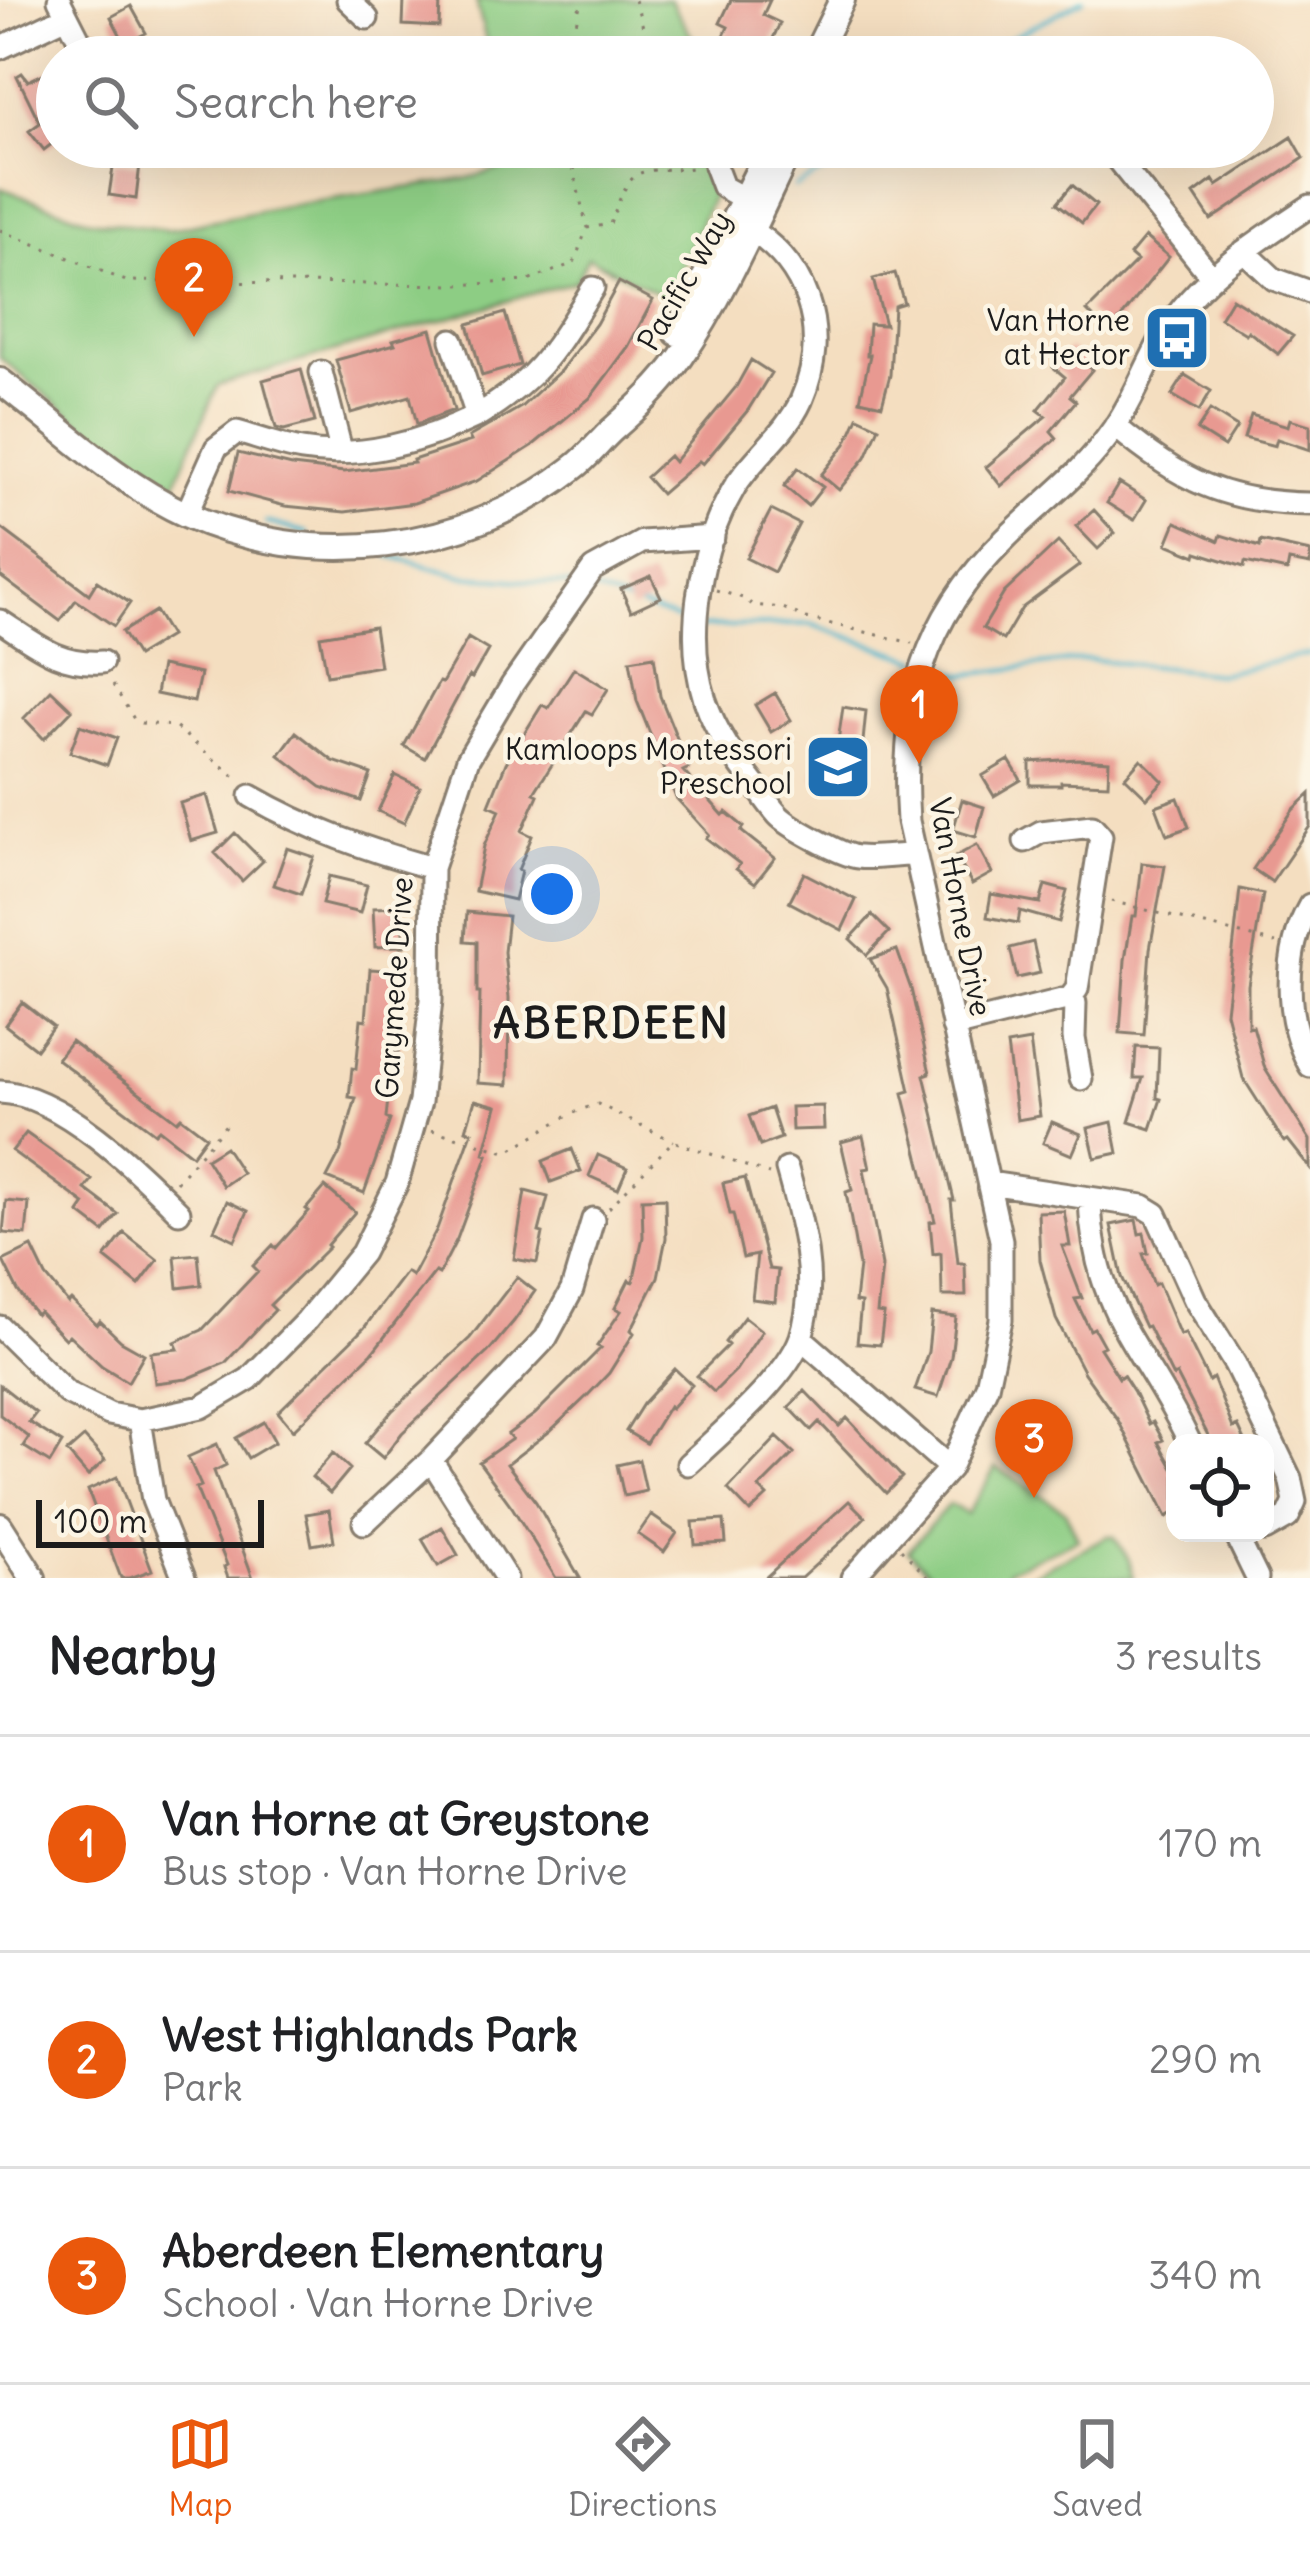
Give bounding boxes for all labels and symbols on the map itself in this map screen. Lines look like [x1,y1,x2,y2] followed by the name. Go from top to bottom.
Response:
[629,204,739,357] street label: Pacific Way
[155,238,233,337] pin: 2
[987,301,1130,373] place label: Van Horne at Hector
[1142,303,1212,373] bus stop icon: Van Horne at Hector
[880,665,958,764] pin: 1
[505,730,792,802] place label: Kamloops Montessori Preschool
[803,732,873,802] school or university icon: Kamloops Montessori Preschool
[921,794,1001,1019] street label: Van Horne Drive
[522,864,582,924] your location
[367,876,421,1100] street label: Garymede Drive
[493,997,731,1049] district label: ABERDEEN
[995,1399,1073,1498] pin: 3
[36,1494,264,1547] scale bar

